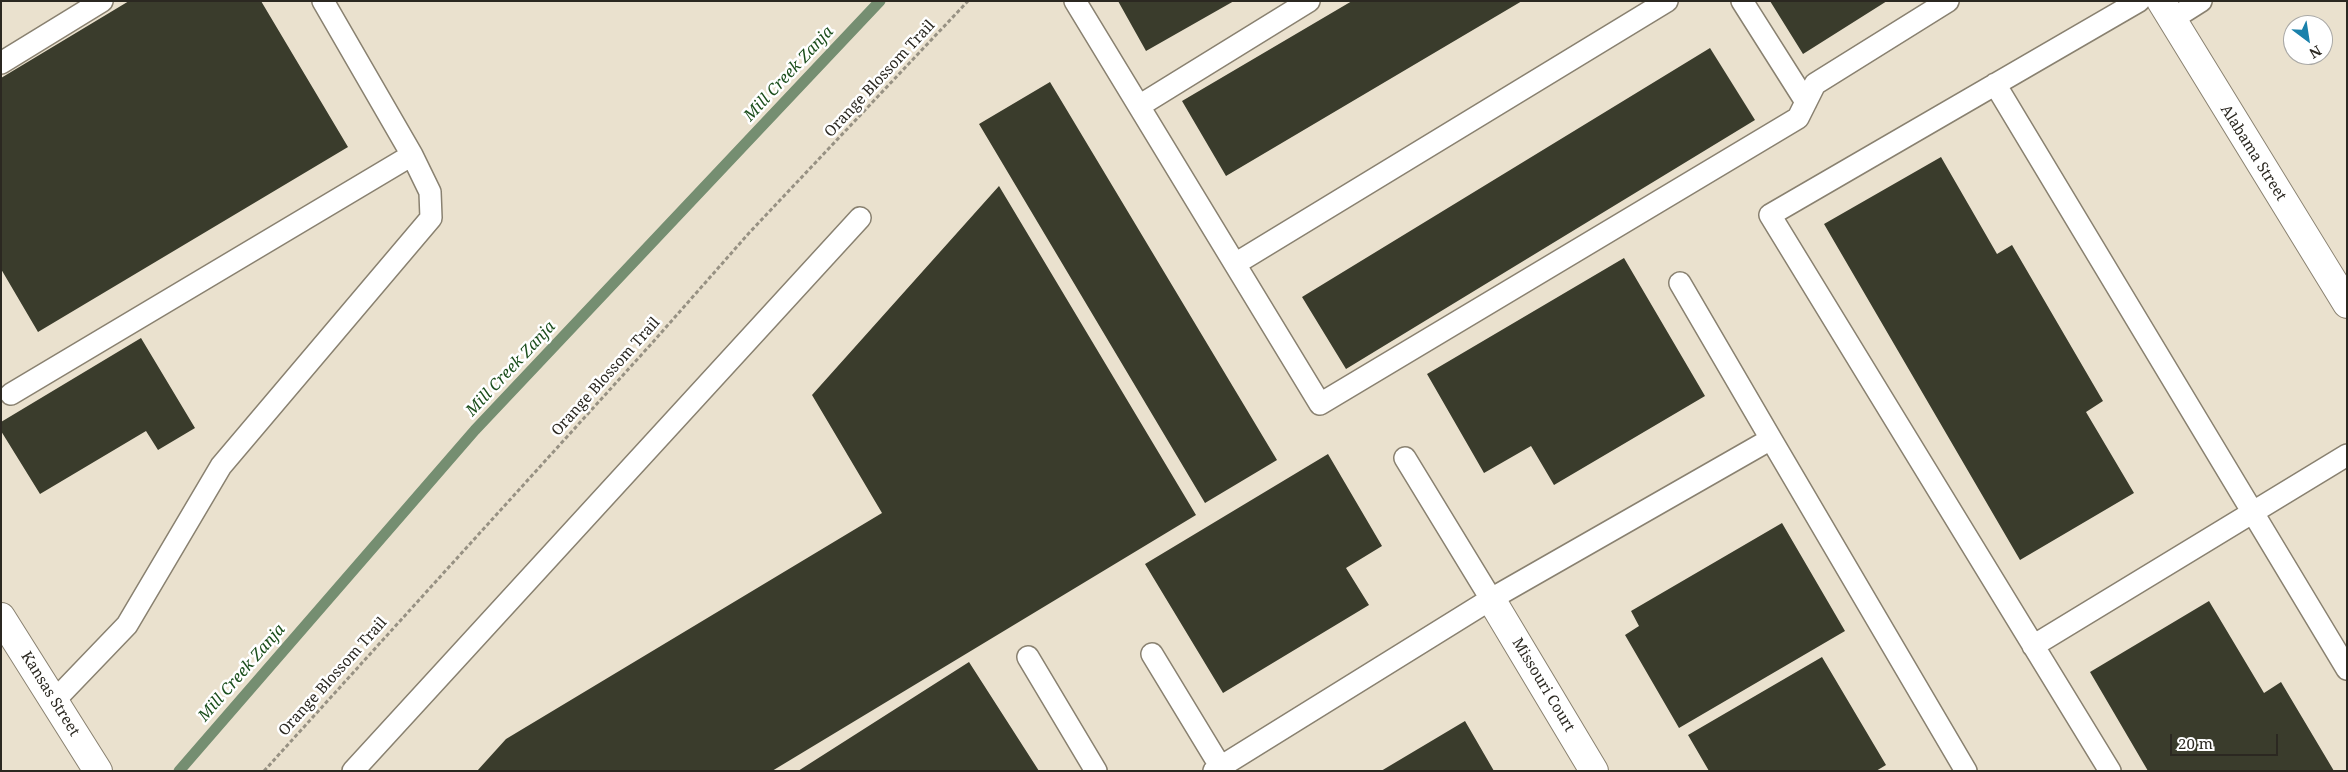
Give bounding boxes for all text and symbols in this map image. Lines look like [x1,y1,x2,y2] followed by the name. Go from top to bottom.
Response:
[2283,15,2333,65] north arrow
[821,17,939,141] street label: Orange Blossom Trail
[740,23,838,125] water label: Mill Creek Zanja
[2306,41,2325,63] text: N
[2216,102,2290,204] street label: Alabama Street
[548,314,664,440] street label: Orange Blossom Trail
[462,318,560,420] water label: Mill Creek Zanja
[275,614,391,740] street label: Orange Blossom Trail
[195,620,289,726] water label: Mill Creek Zanja
[1508,635,1578,735] street label: Missouri Court
[17,648,83,740] street label: Kansas Street
[2173,724,2280,756] scale bar
[2178,733,2213,753] text: 20 m

